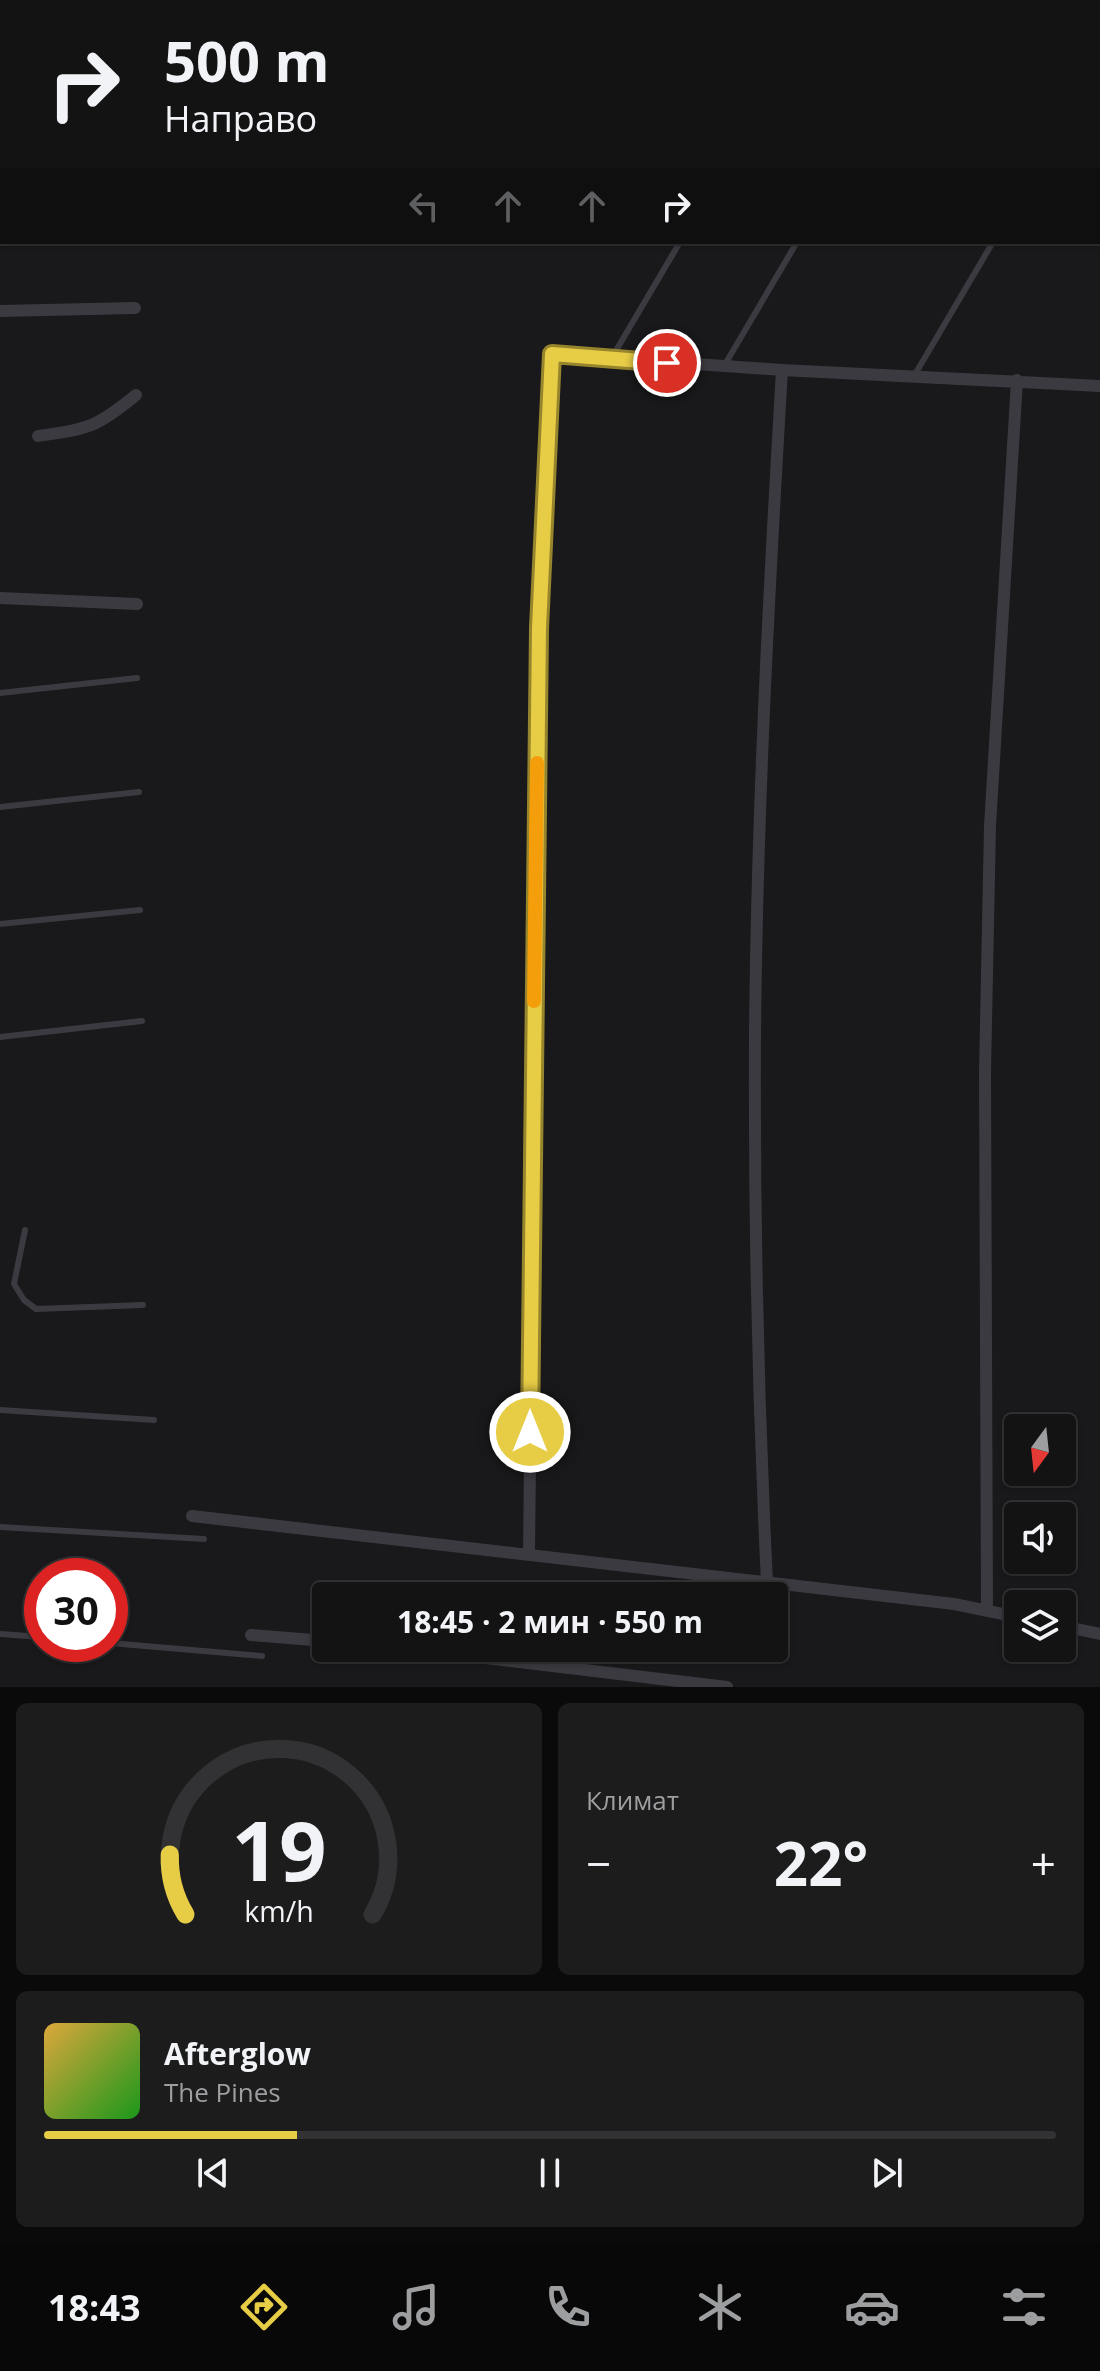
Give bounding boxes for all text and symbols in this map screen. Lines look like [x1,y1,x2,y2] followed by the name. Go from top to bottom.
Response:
[164,22,330,98] text: 500 m
[32,32,136,136] icon: right
[164,94,317,143] text: Направо
[402,184,446,228] icon: left
[486,184,530,228] icon: ahead
[570,184,614,228] icon: ahead
[654,184,698,228] icon: right
[633,329,701,397] pin
[645,341,689,385] icon: arrive
[488,1390,572,1474] position arrow
[1004,1414,1076,1486] north arrow
[1004,1414,1076,1662] map controls
[1004,1502,1076,1574] button: sound
[24,1558,128,1662] speed limit sign: 30
[1004,1590,1076,1662] button: layers
[397,1601,703,1642] text: 18:45 · 2 мин · 550 m
[586,1782,679,1818] text: Климат
[231,1792,327,1905] text: 19
[774,1822,868,1904] text: 22°
[586,1833,611,1893] text: −
[1031,1833,1056,1893] text: +
[244,1891,314,1930] text: km/h
[164,2033,311,2074] text: Afterglow
[164,2074,281,2110] text: The Pines
[191,2151,235,2195] icon: previous
[528,2151,572,2195] icon: pause
[865,2151,909,2195] icon: next
[236,2279,292,2335] icon: directions
[388,2279,444,2335] icon: music
[540,2279,596,2335] icon: phone
[692,2279,748,2335] icon: climate
[844,2279,900,2335] icon: car
[996,2279,1052,2335] icon: filters
[48,2283,141,2332] text: 18:43

